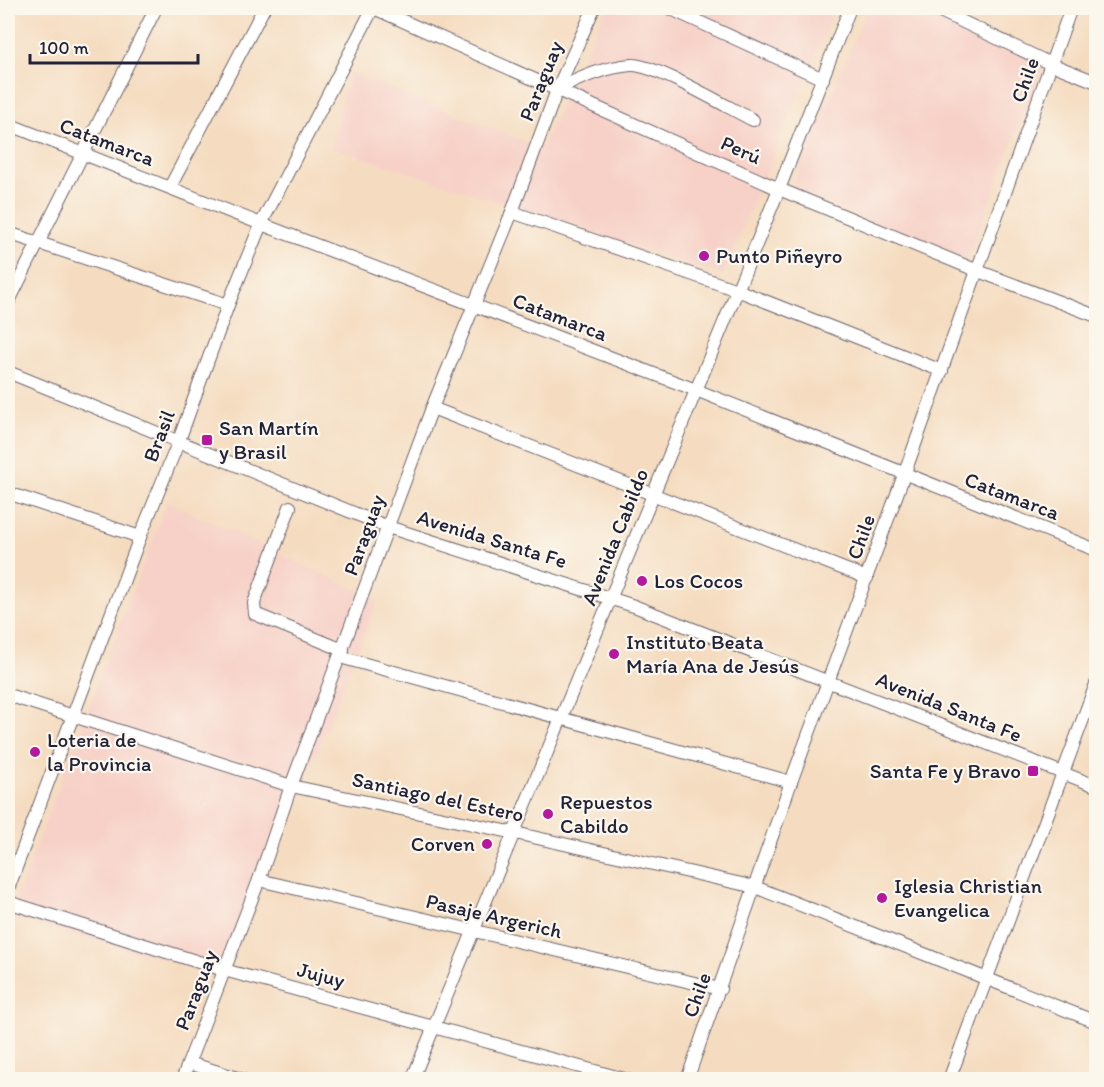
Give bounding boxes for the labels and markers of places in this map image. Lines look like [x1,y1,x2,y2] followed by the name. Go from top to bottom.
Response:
[716,243,842,268] place label: Punto Piñeyro
[697,249,711,263] marker: Punto Piñeyro
[219,415,319,464] place label: San Martín y Brasil
[200,433,214,447] marker: San Martín y Brasil
[654,568,743,593] place label: Los Cocos
[635,574,649,588] marker: Los Cocos
[626,629,799,678] place label: Instituto Beata María Ana de Jesús
[607,647,621,661] marker: Instituto Beata María Ana de Jesús
[47,727,151,776] place label: Loteria de la Provincia
[28,745,42,759] marker: Loteria de la Provincia
[870,758,1021,783] place label: Santa Fe y Bravo
[1026,764,1040,778] marker: Santa Fe y Bravo
[560,789,653,838] place label: Repuestos Cabildo
[541,807,555,821] marker: Repuestos Cabildo
[411,831,475,856] place label: Corven
[480,837,494,851] marker: Corven
[894,873,1042,922] place label: Iglesia Christian Evangelica
[875,891,889,905] marker: Iglesia Christian Evangelica

